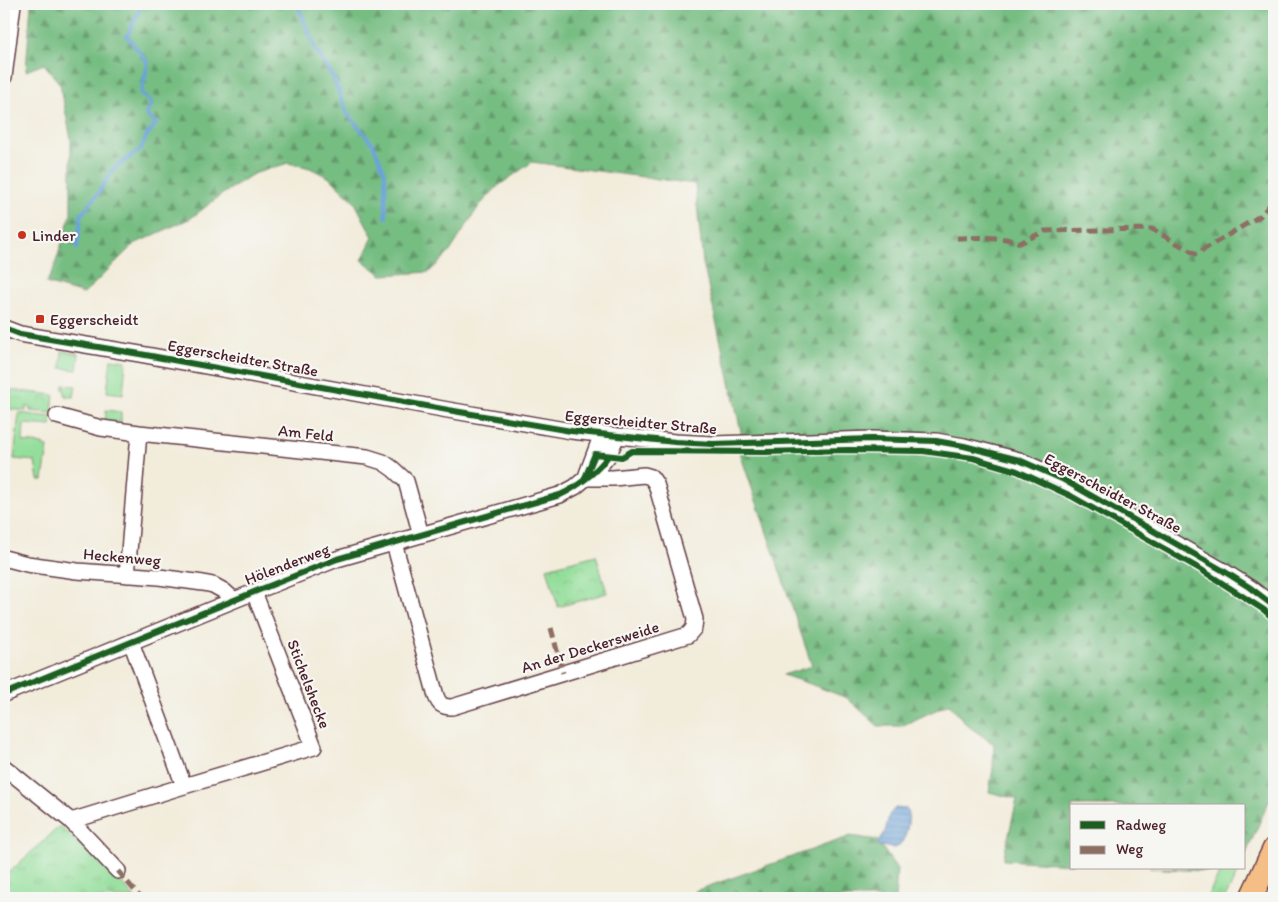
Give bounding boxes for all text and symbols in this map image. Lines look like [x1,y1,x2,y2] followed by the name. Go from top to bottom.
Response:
[32,226,76,245] place label: Linder
[16,229,28,241] marker: Linder
[50,310,139,329] place label: Eggerscheidt
[34,313,46,325] marker: Eggerscheidt
[166,335,320,381] street label: Eggerscheidter Straße
[564,406,718,438] street label: Eggerscheidter Straße
[277,421,335,445] street label: Am Feld
[1041,449,1185,537] street label: Eggerscheidter Straße
[242,539,333,589] street label: Hölenderweg
[82,544,162,570] street label: Heckenweg
[519,617,661,677] street label: An der Deckersweide
[283,637,335,731] street label: Stichelshecke
[1070,804,1246,870] legend
[1116,816,1166,834] text: Radweg
[1116,840,1143,858] text: Weg

